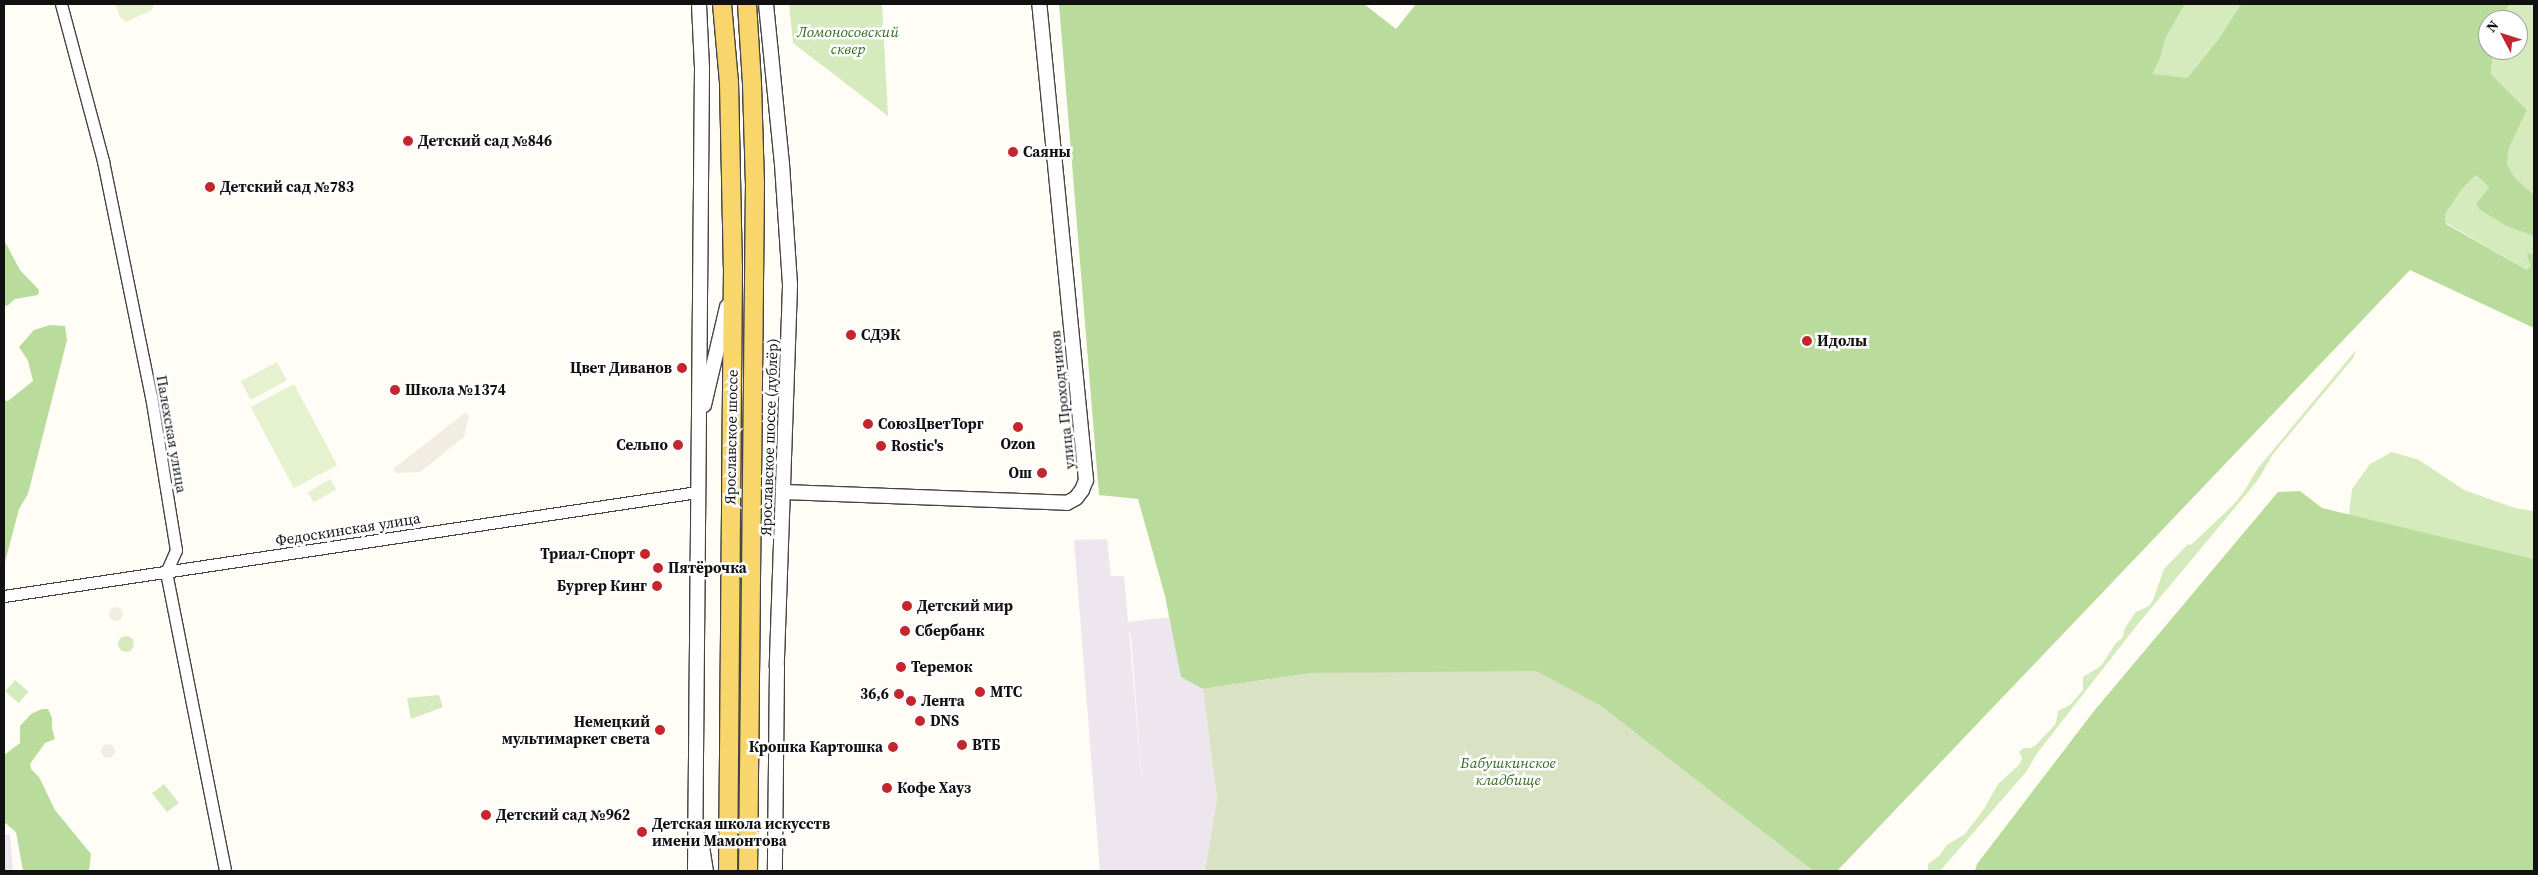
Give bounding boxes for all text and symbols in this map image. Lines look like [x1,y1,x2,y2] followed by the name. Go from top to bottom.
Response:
[2478,10,2528,60] north arrow
[2481,16,2503,36] text: N
[797,22,899,57] park label: Ломоносовский сквер
[418,132,552,150] place label: Детский сад №846
[402,135,414,147] marker: Детский сад №846
[1023,143,1071,161] place label: Саяны
[1007,146,1019,158] marker: Саяны
[220,178,354,196] place label: Детский сад №783
[204,181,216,193] marker: Детский сад №783
[861,326,900,344] place label: СДЭК
[845,329,857,341] marker: СДЭК
[1046,330,1078,470] street label: улица Проходчиков
[1817,332,1867,350] place label: Идолы
[1801,335,1813,347] marker: Идолы
[757,338,781,536] street label: Ярославское шоссе (дублёр)
[570,359,672,377] place label: Цвет Диванов
[676,362,688,374] marker: Цвет Диванов
[721,369,741,505] street label: Ярославское шоссе
[153,374,191,494] street label: Палехская улица
[405,381,506,399] place label: Школа №1374
[389,384,401,396] marker: Школа №1374
[878,415,984,433] place label: СоюзЦветТорг
[862,418,874,430] marker: СоюзЦветТорг
[1012,421,1024,433] marker: Ozon
[1000,435,1036,453] place label: Ozon
[616,436,668,454] place label: Сельпо
[891,437,944,455] place label: Rostic's
[672,439,684,451] marker: Сельпо
[875,440,887,452] marker: Rostic's
[1009,464,1032,482] place label: Ош
[1036,467,1048,479] marker: Ош
[274,509,422,549] street label: Федоскинская улица
[540,545,635,563] place label: Триал-Спорт
[639,548,651,560] marker: Триал-Спорт
[668,559,747,577] place label: Пятёрочка
[652,562,664,574] marker: Пятёрочка
[557,577,647,595] place label: Бургер Кинг
[651,580,663,592] marker: Бургер Кинг
[917,597,1013,615] place label: Детский мир
[901,600,913,612] marker: Детский мир
[915,622,985,640] place label: Сбербанк
[899,625,911,637] marker: Сбербанк
[911,658,972,676] place label: Теремок
[895,661,907,673] marker: Теремок
[990,683,1022,701] place label: МТС
[860,685,889,703] place label: 36,6
[974,686,986,698] marker: МТС
[893,688,905,700] marker: 36,6
[921,692,965,710] place label: Лента
[905,695,917,707] marker: Лента
[502,712,650,747] place label: Немецкий мультимаркет света
[930,712,959,730] place label: DNS
[914,715,926,727] marker: DNS
[654,724,666,736] marker: Немецкий мультимаркет света
[972,736,1000,754] place label: ВТБ
[749,738,883,756] place label: Крошка Картошка
[956,739,968,751] marker: ВТБ
[887,741,899,753] marker: Крошка Картошка
[1460,753,1556,788] park label: Бабушкинское кладбище
[897,779,971,797] place label: Кофе Хауз
[881,782,893,794] marker: Кофе Хауз
[496,806,630,824] place label: Детский сад №962
[480,809,492,821] marker: Детский сад №962
[652,814,830,849] place label: Детская школа искусств имени Мамонтова
[636,826,648,838] marker: Детская школа искусств имени Мамонтова

